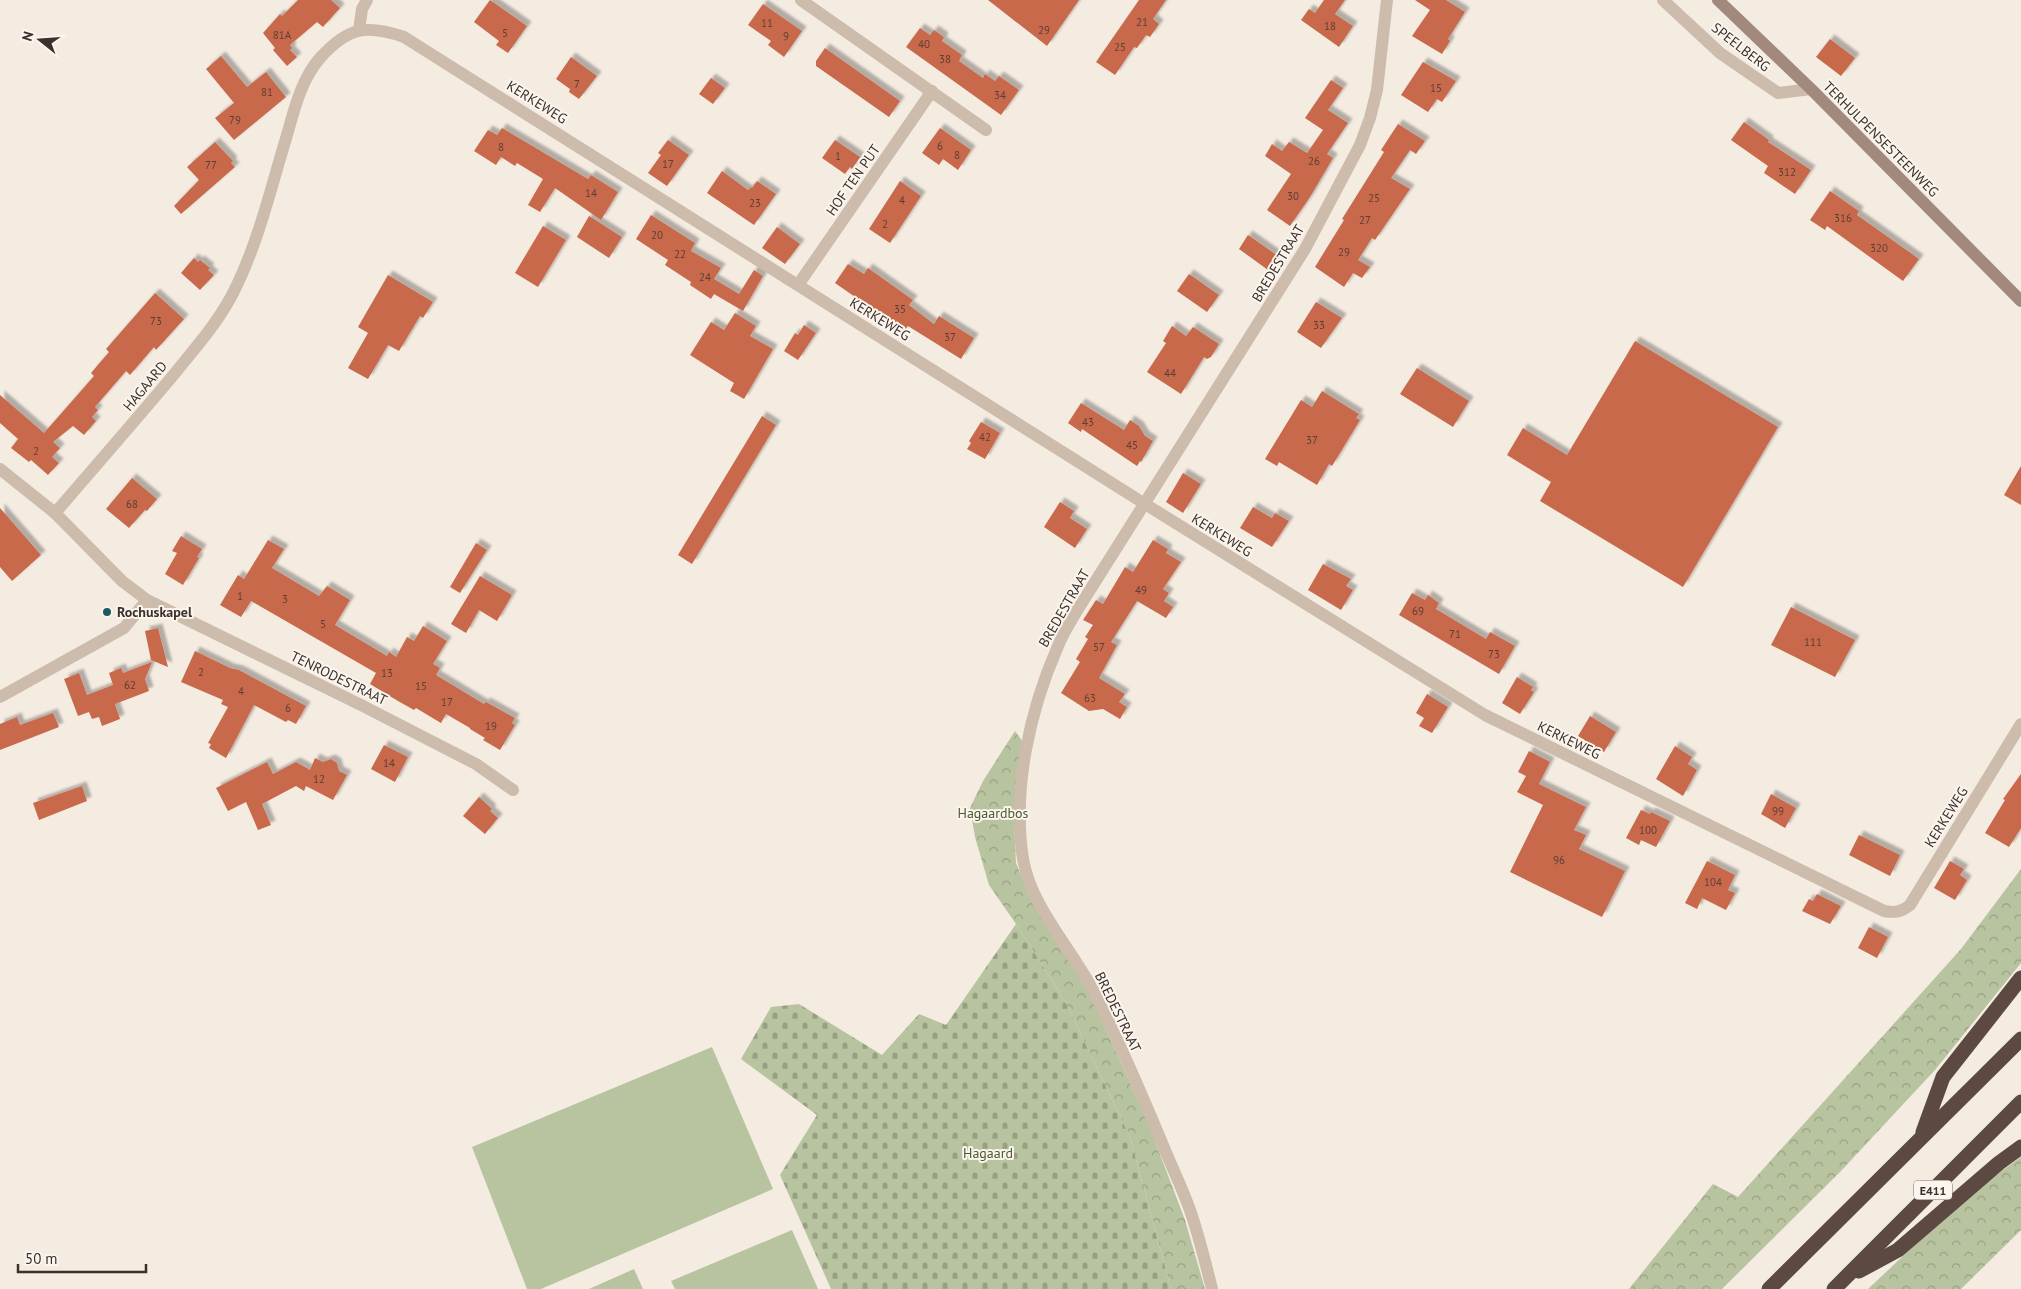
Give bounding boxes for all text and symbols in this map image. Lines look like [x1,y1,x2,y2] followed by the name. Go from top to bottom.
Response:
[15,15,65,65] north arrow
[1136,15,1148,29] house number: 21
[761,16,773,30] house number: 11
[1324,19,1336,33] house number: 18
[1708,19,1774,75] street label: SPEELBERG
[1038,23,1050,37] house number: 29
[502,26,508,40] house number: 5
[273,28,292,42] house number: 81A
[18,29,38,43] text: N
[783,29,789,43] house number: 9
[918,37,930,51] house number: 40
[1114,40,1126,54] house number: 25
[939,52,951,66] house number: 38
[503,76,571,128] street label: KERKEWEG
[574,77,580,91] house number: 7
[1819,77,1943,201] street label: TERHULPENSESTEENWEG
[1430,81,1442,95] house number: 15
[261,85,273,99] house number: 81
[994,88,1006,102] house number: 34
[229,113,241,127] house number: 79
[937,139,943,153] house number: 6
[498,140,504,154] house number: 8
[822,141,884,219] street label: HOF TEN PUT
[954,148,960,162] house number: 8
[835,149,841,163] house number: 1
[1308,154,1320,168] house number: 26
[662,157,674,171] house number: 17
[205,158,217,172] house number: 77
[1778,165,1796,179] house number: 312
[585,186,597,200] house number: 14
[1287,189,1299,203] house number: 30
[1368,191,1380,205] house number: 25
[899,193,905,207] house number: 4
[749,196,761,210] house number: 23
[1834,211,1852,225] house number: 316
[1359,213,1371,227] house number: 27
[882,217,888,231] house number: 2
[1248,221,1308,305] street label: BREDESTRAAT
[651,228,663,242] house number: 20
[1870,241,1888,255] house number: 320
[1338,245,1350,259] house number: 29
[674,247,686,261] house number: 22
[699,270,711,284] house number: 24
[846,293,914,345] street label: KERKEWEG
[894,302,906,316] house number: 35
[150,314,162,328] house number: 73
[1313,318,1325,332] house number: 33
[944,330,956,344] house number: 37
[119,357,171,415] street label: HAGAARD
[1164,366,1176,380] house number: 44
[1082,415,1094,429] house number: 43
[979,430,991,444] house number: 42
[1306,433,1318,447] house number: 37
[1126,438,1138,452] house number: 45
[33,444,39,458] house number: 2
[126,497,138,511] house number: 68
[1188,509,1256,561] street label: KERKEWEG
[1034,566,1094,650] street label: BREDESTRAAT
[1135,583,1147,597] house number: 49
[237,589,243,603] house number: 1
[282,592,288,606] house number: 3
[117,603,193,621] place label: Rochuskapel
[1412,604,1424,618] house number: 69
[101,606,113,618] marker: Rochuskapel
[320,617,326,631] house number: 5
[1449,627,1461,641] house number: 71
[1804,635,1822,649] house number: 111
[1093,640,1105,654] house number: 57
[288,647,390,709] street label: TENRODESTRAAT
[1488,647,1500,661] house number: 73
[198,665,204,679] house number: 2
[381,666,393,680] house number: 13
[124,678,136,692] house number: 62
[415,679,427,693] house number: 15
[238,684,244,698] house number: 4
[1084,691,1096,705] house number: 63
[441,695,453,709] house number: 17
[285,701,291,715] house number: 6
[1534,717,1604,763] street label: KERKEWEG
[485,719,497,733] house number: 19
[383,756,395,770] house number: 14
[313,772,325,786] house number: 12
[1920,783,1972,851] street label: KERKEWEG
[957,804,1029,822] park label: Hagaardbos
[1772,804,1784,818] house number: 99
[1639,823,1657,837] house number: 100
[1553,853,1565,867] house number: 96
[1704,875,1722,889] house number: 104
[1091,969,1145,1055] street label: BREDESTRAAT
[963,1144,1013,1162] park label: Hagaard
[1914,1180,1952,1200] road number: E411
[18,1242,145,1274] scale bar
[25,1249,58,1268] text: 50 m

